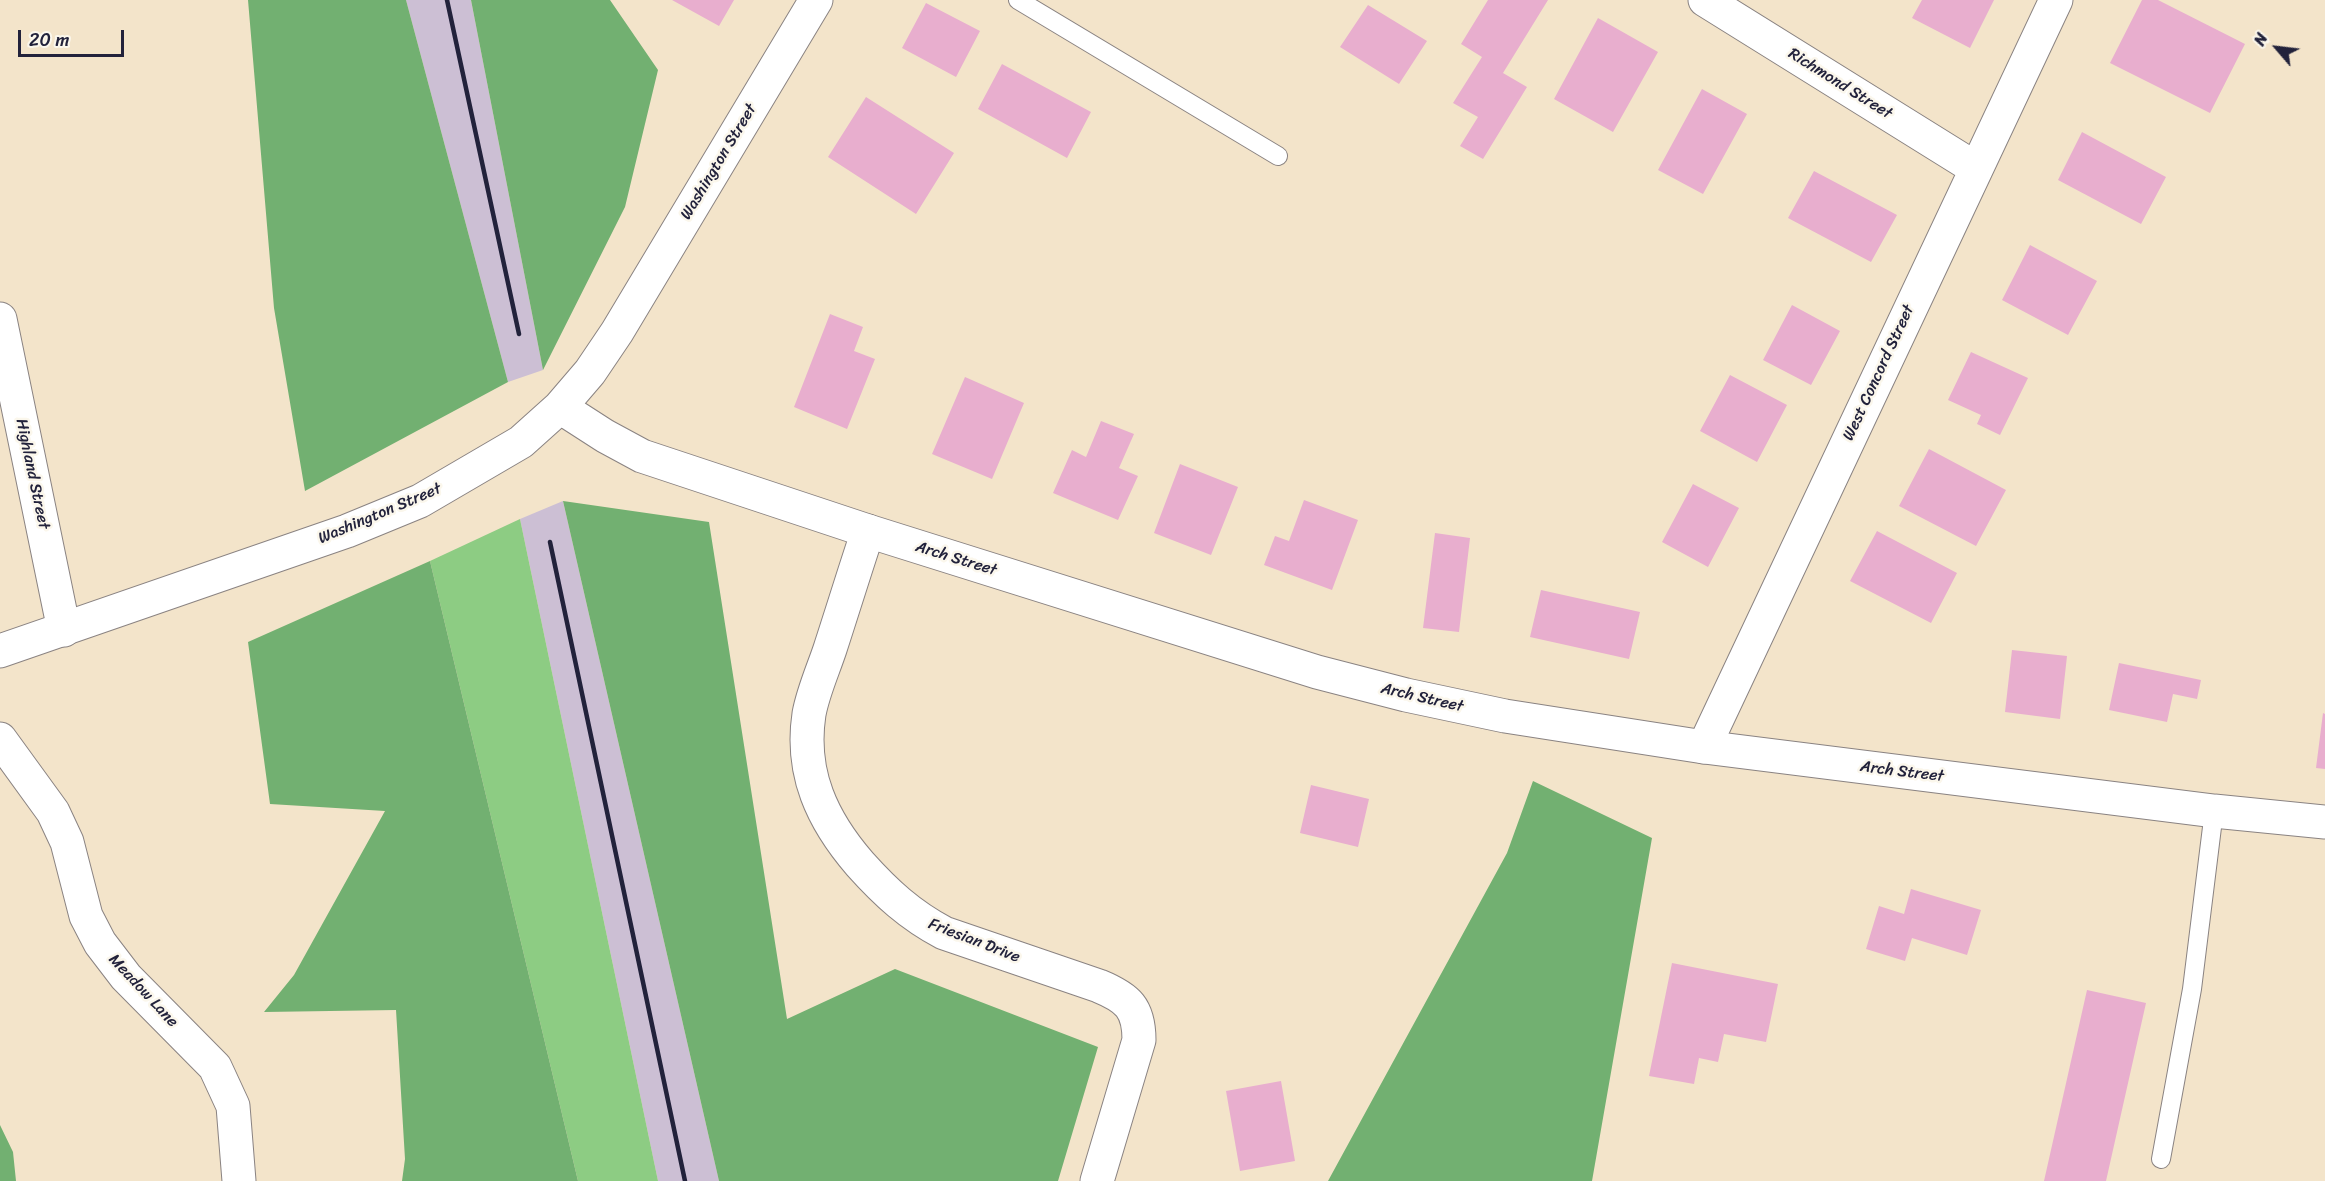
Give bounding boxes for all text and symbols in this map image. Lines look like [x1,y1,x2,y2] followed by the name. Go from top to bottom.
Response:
[21,18,128,56] scale bar
[2247,18,2307,78] north arrow
[29,24,69,56] text: 20 m
[2245,28,2276,51] text: N
[1785,44,1895,124] street label: Richmond Street
[677,101,761,223] street label: Washington Street
[1839,302,1919,444] street label: West Concord Street
[11,417,53,531] street label: Highland Street
[316,479,444,549] street label: Washington Street
[913,538,999,580] street label: Arch Street
[1379,679,1465,717] street label: Arch Street
[1859,757,1945,787] street label: Arch Street
[925,915,1023,967] street label: Friesian Drive
[104,950,182,1032] street label: Meadow Lane

